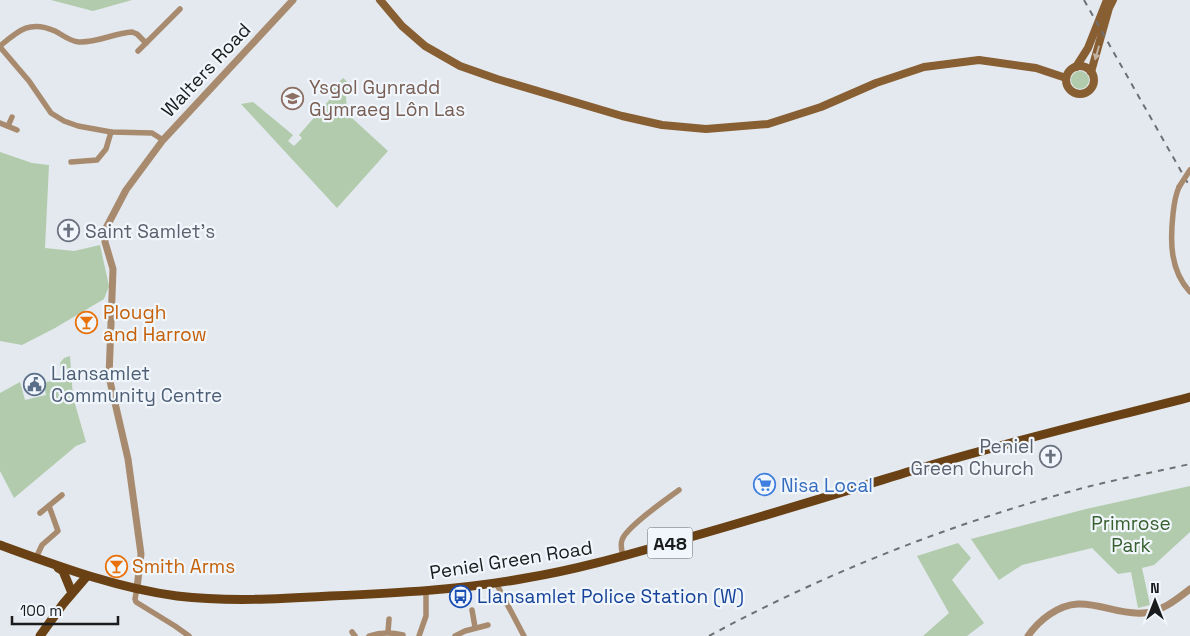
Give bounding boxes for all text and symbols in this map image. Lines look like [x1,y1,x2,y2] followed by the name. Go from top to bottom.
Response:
[156,18,256,122] street label: Walters Road
[1093,45,1101,60] one-way arrow
[309,75,465,122] place label: Ysgol Gynradd Gymraeg Lôn Las
[281,86,305,110] school or university icon: Ysgol Gynradd Gymraeg Lôn Las
[57,219,81,243] church icon: Saint Samlet's
[85,219,215,244] place label: Saint Samlet's
[103,300,207,347] place label: Plough and Harrow
[75,311,99,335] bar icon: Plough and Harrow
[51,361,222,408] place label: Llansamlet Community Centre
[23,372,47,396] public building icon: Llansamlet Community Centre
[910,434,1034,481] place label: Peniel Green Church
[1038,445,1062,469] church icon: Peniel Green Church
[753,473,777,497] supermarket icon: Nisa Local
[781,473,873,498] place label: Nisa Local
[1091,511,1171,558] park label: Primrose Park
[648,528,692,558] road number: A48
[428,535,594,585] street label: Peniel Green Road
[104,554,128,578] bar icon: Smith Arms
[132,554,235,579] place label: Smith Arms
[1130,576,1180,626] north arrow
[1150,579,1160,597] text: N
[449,584,473,608] bus stop icon: Llansamlet Police Station (W)
[477,584,744,609] place label: Llansamlet Police Station (W)
[12,594,119,626] scale bar
[20,601,62,620] text: 100 m

